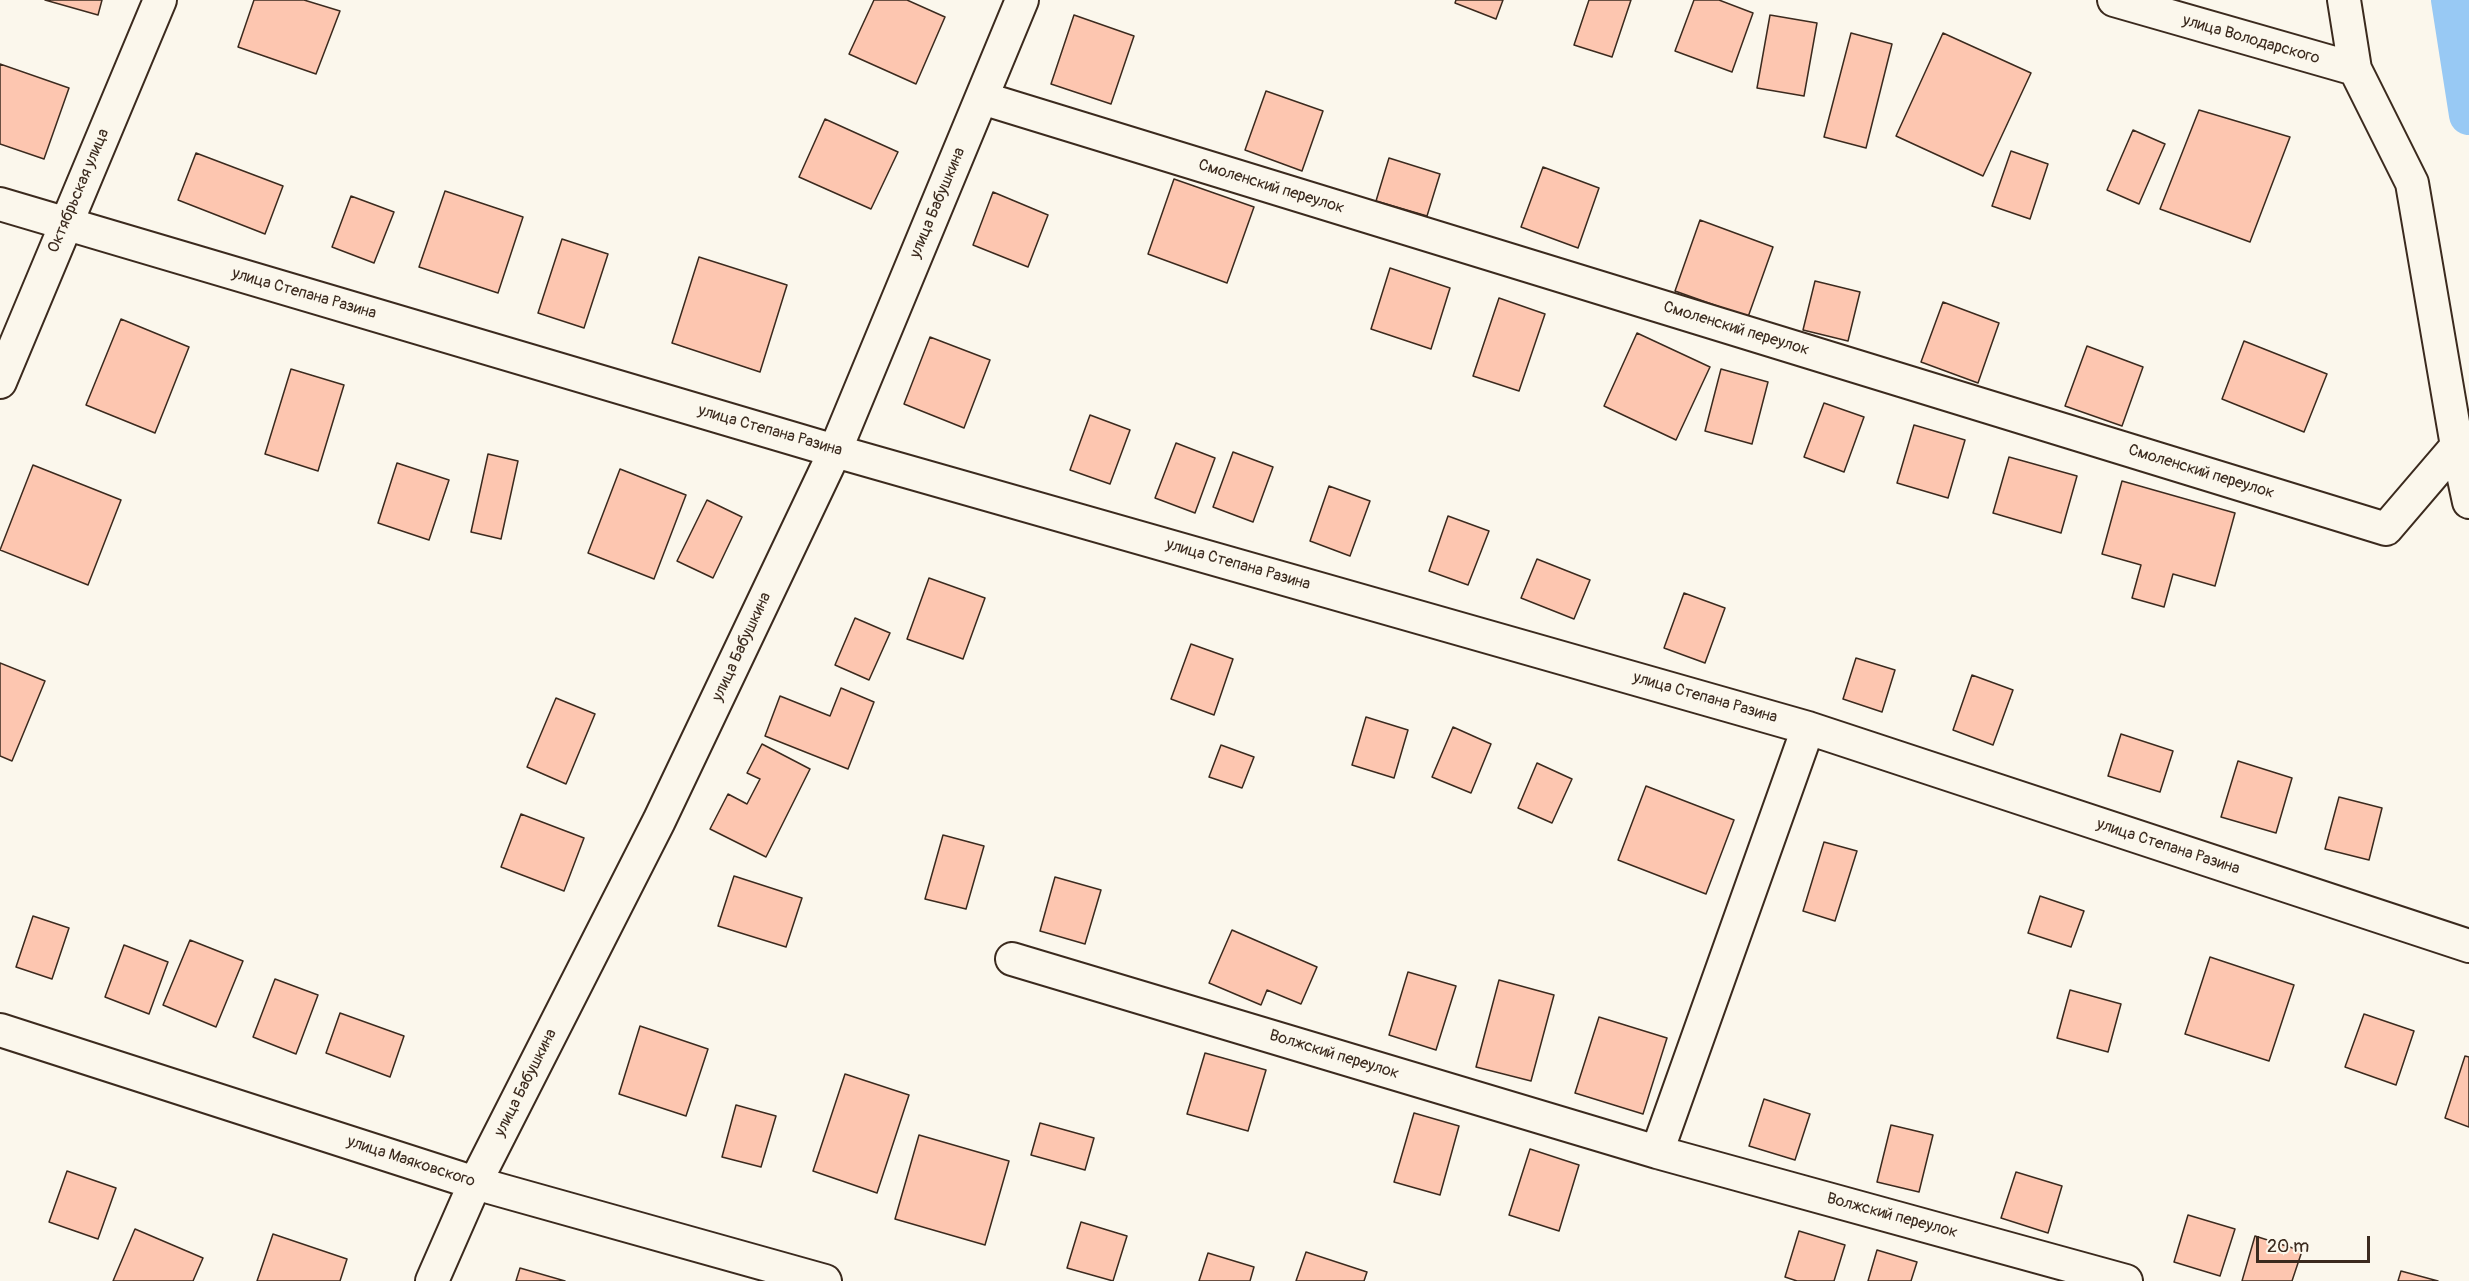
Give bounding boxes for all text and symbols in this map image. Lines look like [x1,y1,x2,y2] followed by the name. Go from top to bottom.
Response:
[2180,11,2322,69] street label: улица Володарского
[44,126,114,256] street label: Октябрьская улица
[906,145,970,261] street label: улица Бабушкина
[1196,156,1346,218] street label: Смоленский переулок
[230,264,378,324] street label: улица Степана Разина
[1661,298,1811,360] street label: Смоленский переулок
[696,401,844,461] street label: улица Степана Разина
[2126,441,2276,503] street label: Смоленский переулок
[1164,535,1312,595] street label: улица Степана Разина
[708,589,776,705] street label: улица Бабушкина
[1631,668,1779,728] street label: улица Степана Разина
[2094,815,2242,879] street label: улица Степана Разина
[491,1026,561,1140] street label: улица Бабушкина
[1267,1026,1401,1084] street label: Волжский переулок
[345,1132,477,1192] street label: улица Маяковского
[1825,1189,1959,1243] street label: Волжский переулок
[2259,1224,2373,1262] scale bar
[2267,1235,2309,1258] text: 20 m

